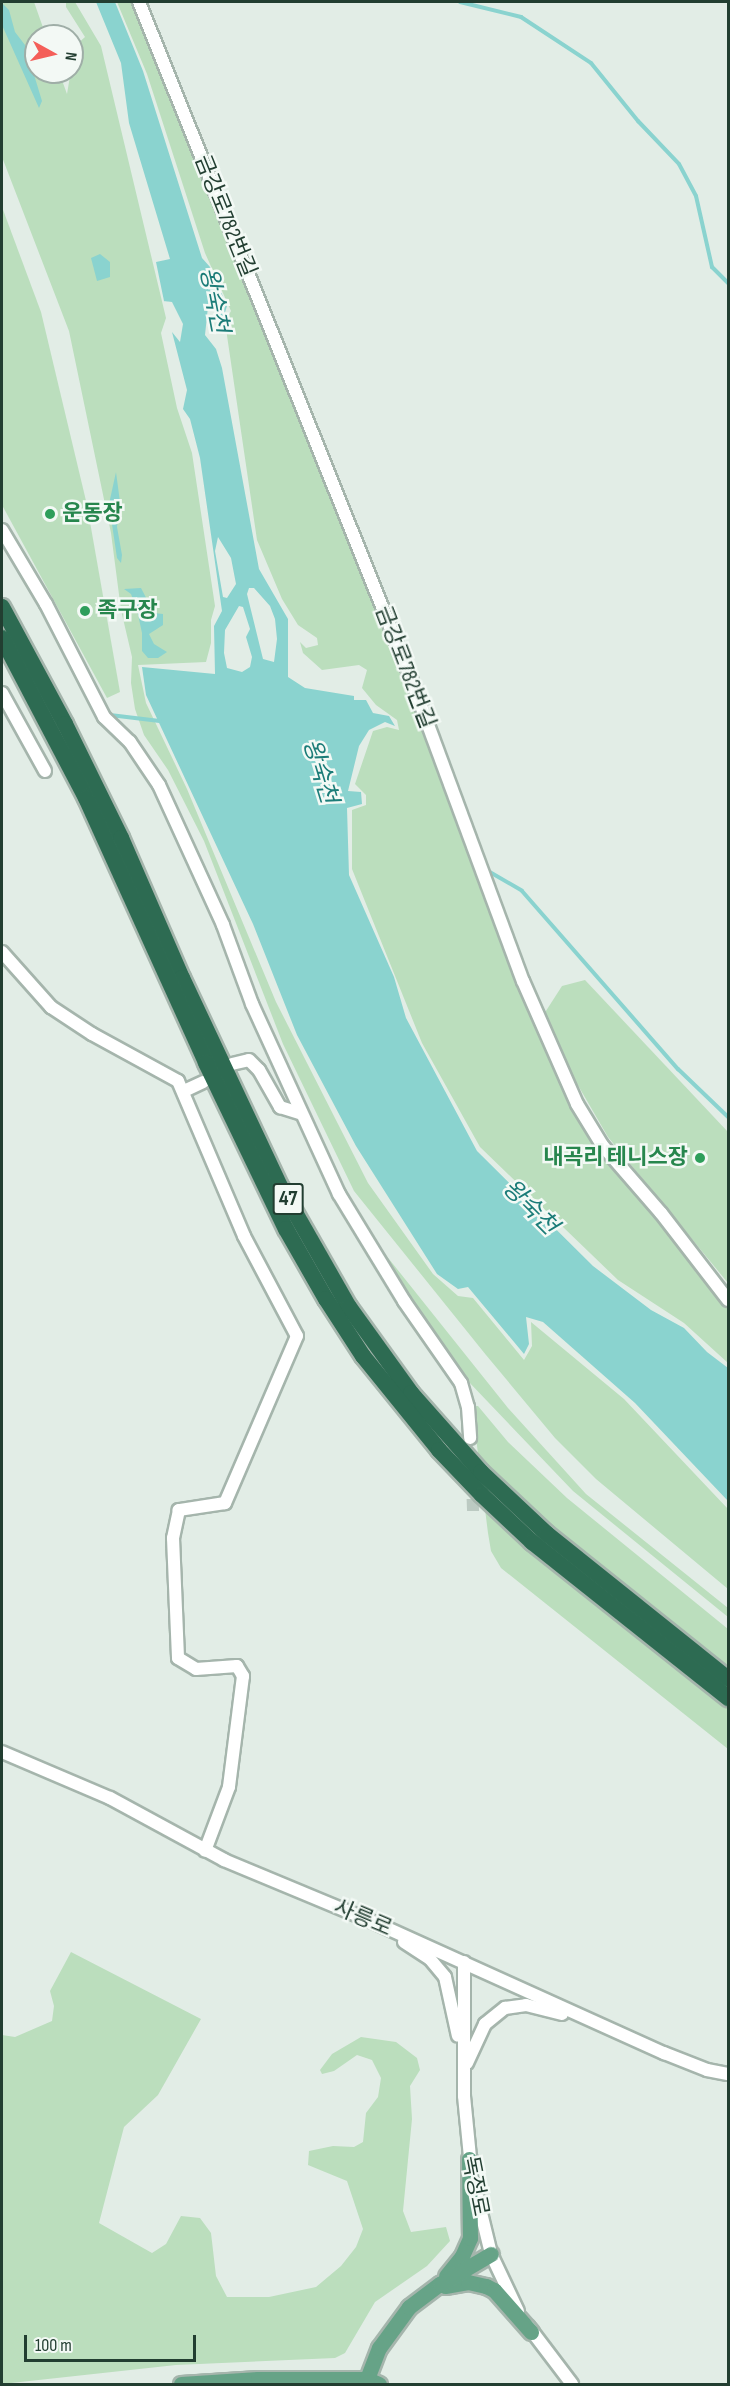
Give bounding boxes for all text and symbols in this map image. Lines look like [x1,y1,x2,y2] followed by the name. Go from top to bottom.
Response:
[24,24,84,84] north arrow
[60,51,80,62] text: N
[189,151,261,281] street label: 금강로782번길
[194,265,234,335] water label: 왕숙천
[62,501,123,527] place label: 운동장
[43,507,57,521] marker: 운동장
[97,598,158,624] place label: 족구장
[370,602,440,732] street label: 금강로782번길
[78,604,92,618] marker: 족구장
[297,735,343,807] water label: 왕숙천
[543,1145,688,1171] place label: 내곡리 테니스장
[693,1151,707,1165] marker: 내곡리 테니스장
[496,1173,564,1241] water label: 왕숙천
[272,1181,304,1217] road number: 47
[330,1894,396,1942] street label: 사릉로
[456,2154,494,2218] street label: 독정로
[27,2323,200,2361] scale bar
[35,2335,72,2356] text: 100 m

